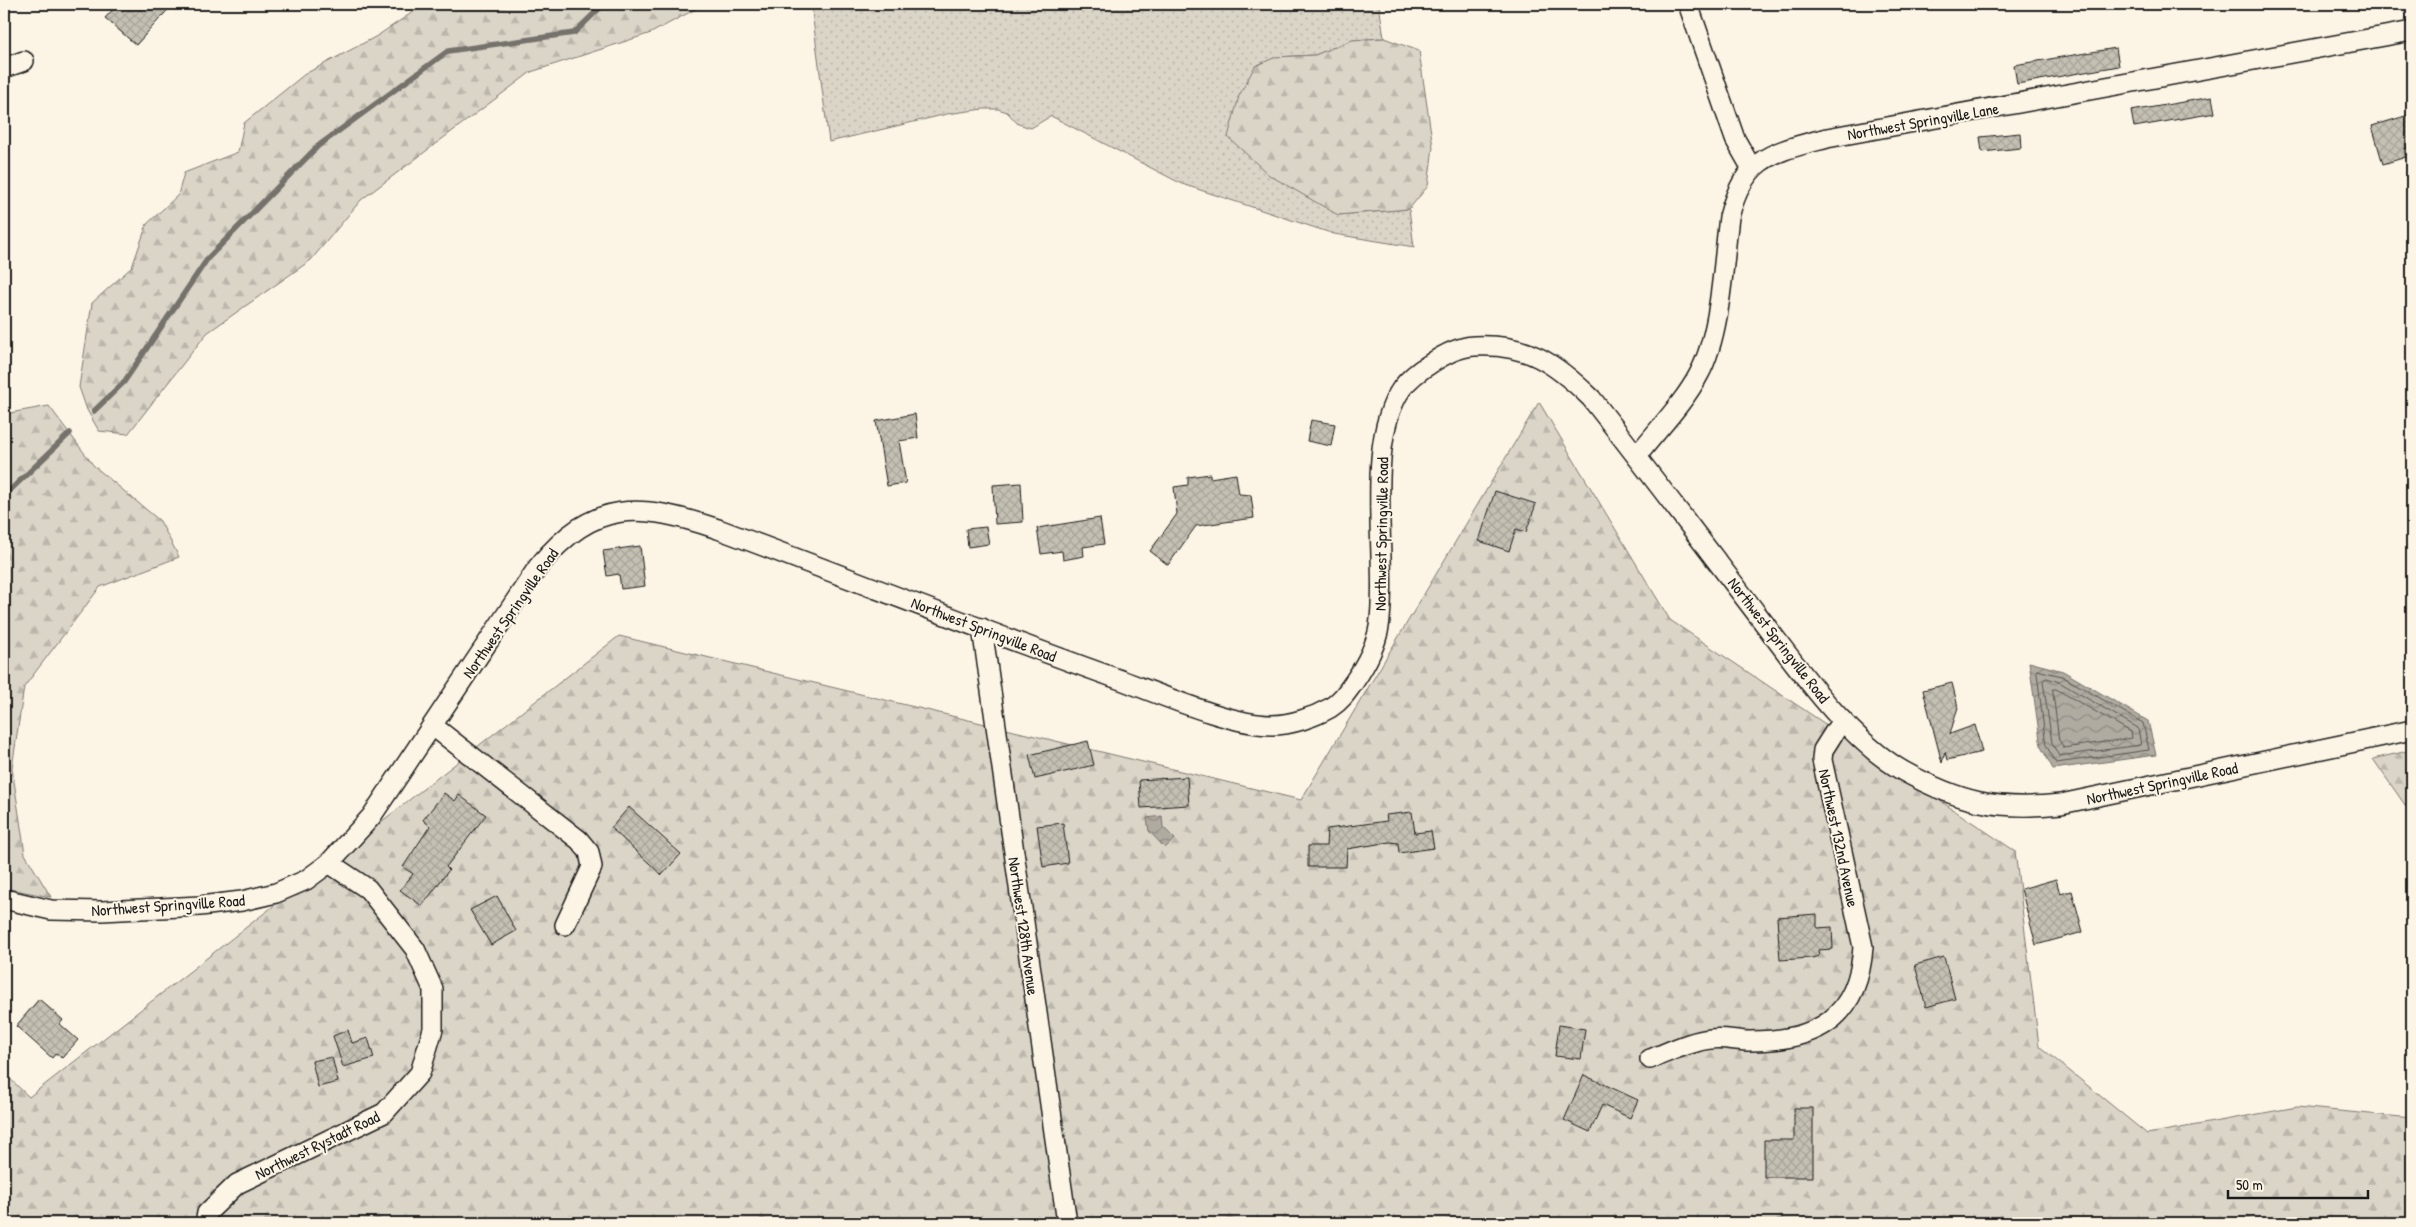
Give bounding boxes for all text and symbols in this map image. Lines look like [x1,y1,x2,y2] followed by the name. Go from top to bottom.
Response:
[1845,97,2001,145] street label: Northwest Springville Lane
[1369,457,1393,611] street label: Northwest Springville Road
[457,544,563,682] street label: Northwest Springville Road
[1723,573,1835,707] street label: Northwest Springville Road
[908,591,1060,667] street label: Northwest Springville Road
[2084,756,2240,810] street label: Northwest Springville Road
[1814,767,1865,910] street label: Northwest 132nd Avenue
[1003,856,1045,997] street label: Northwest 128th Avenue
[90,889,246,921] street label: Northwest Springville Road
[251,1105,383,1185] street label: Northwest Rystadt Road
[2228,1167,2368,1199] scale bar
[2236,1174,2263,1195] text: 50 m

